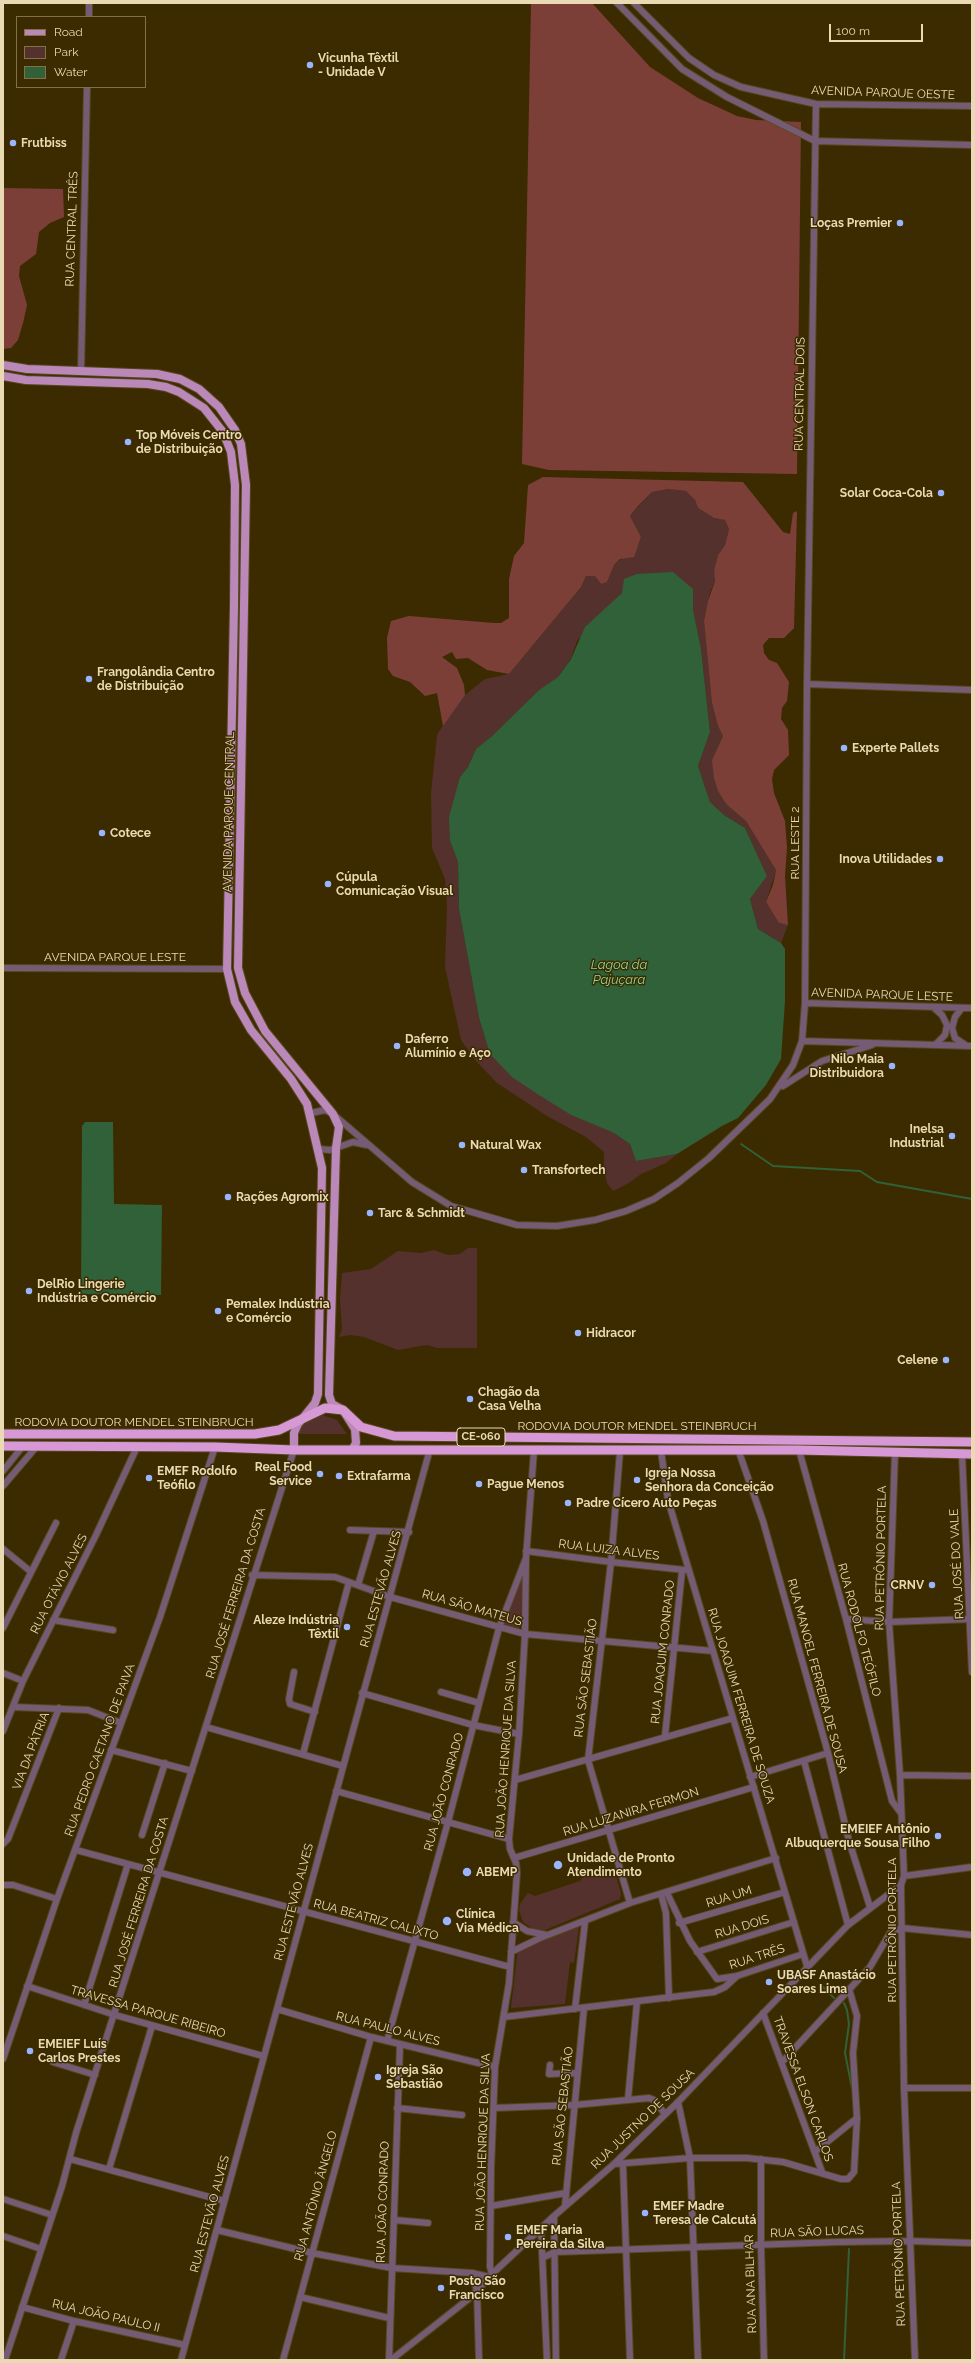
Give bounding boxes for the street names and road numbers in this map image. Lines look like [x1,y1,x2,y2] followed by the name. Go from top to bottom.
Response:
[811,83,955,103] street label: AVENIDA PARQUE OESTE
[63,171,81,287] street label: RUA CENTRAL TRÊS
[792,337,808,451] street label: RUA CENTRAL DOIS
[220,731,238,893] street label: AVENIDA PARQUE CENTRAL
[788,806,802,880] street label: RUA LESTE 2
[44,950,186,964] street label: AVENIDA PARQUE LESTE
[811,985,953,1005] street label: AVENIDA PARQUE LESTE
[14,1415,254,1429] street label: RODOVIA DOUTOR MENDEL STEINBRUCH
[517,1419,757,1433] street label: RODOVIA DOUTOR MENDEL STEINBRUCH
[457,1428,505,1446] road number: CE-060
[873,1485,889,1631] street label: RUA PETRÔNIO PORTELA
[203,1506,269,1680] street label: RUA JOSÉ FERREIRA DA COSTA
[947,1508,967,1620] street label: RUA JOSÉ DO VALE
[357,1529,405,1649] street label: RUA ESTEVÃO ALVES
[28,1532,90,1636] street label: RUA OTÁVIO ALVES
[558,1537,660,1563] street label: RUA LUIZA ALVES
[834,1562,884,1698] street label: RUA RODOLFO TEÓFILO
[784,1577,850,1775] street label: RUA MANOEL FERREIRA DE SOUSA
[648,1579,678,1725] street label: RUA JOAQUIM CONRADO
[420,1587,524,1629] street label: RUA SÃO MATEUS
[704,1606,778,1806] street label: RUA JOAQUIM FERREIRA DE SOUZA
[572,1618,600,1738] street label: RUA SÃO SEBASTIÃO
[493,1660,519,1838] street label: RUA JOÃO HENRIQUE DA SILVA
[62,1662,138,1838] street label: RUA PEDRO CAETANO DE PAIVA
[10,1710,52,1792] street label: VIA DA PÁTRIA
[421,1731,467,1853] street label: RUA JOÃO CONRADO
[561,1784,701,1840] street label: RUA LUZANIRA FERMON
[106,1815,172,1989] street label: RUA JOSÉ FERREIRA DA COSTA
[271,1842,317,1962] street label: RUA ESTEVÃO ALVES
[885,1858,899,2002] street label: RUA PETRÔNIO PORTELA
[704,1883,754,1911] street label: RUA UM
[312,1896,440,1944] street label: RUA BEATRIZ CALIXTO
[713,1912,771,1942] street label: RUA DOIS
[727,1941,787,1973] street label: RUA TRÊS
[69,1983,227,2041] street label: TRAVESSA PARQUE RIBEIRO
[334,2009,442,2049] street label: RUA PAULO ALVES
[770,2014,836,2164] street label: TRAVESSA ELSON CARLOS
[550,2046,576,2166] street label: RUA SÃO SEBASTIÃO
[473,2053,493,2231] street label: RUA JOÃO HENRIQUE DA SILVA
[588,2066,698,2172] street label: RUA JUSTNO DE SOUSA
[292,2129,340,2263] street label: RUA ANTÔNIO ÂNGELO
[374,2141,392,2263] street label: RUA JOÃO CONRADO
[187,2154,233,2274] street label: RUA ESTEVÃO ALVES
[889,2181,909,2327] street label: RUA PETRÔNIO PORTELA
[770,2223,864,2241] street label: RUA SÃO LUCAS
[742,2234,760,2334] street label: RUA ANA BILHAR
[51,2297,161,2335] street label: RUA JOÃO PAULO II

